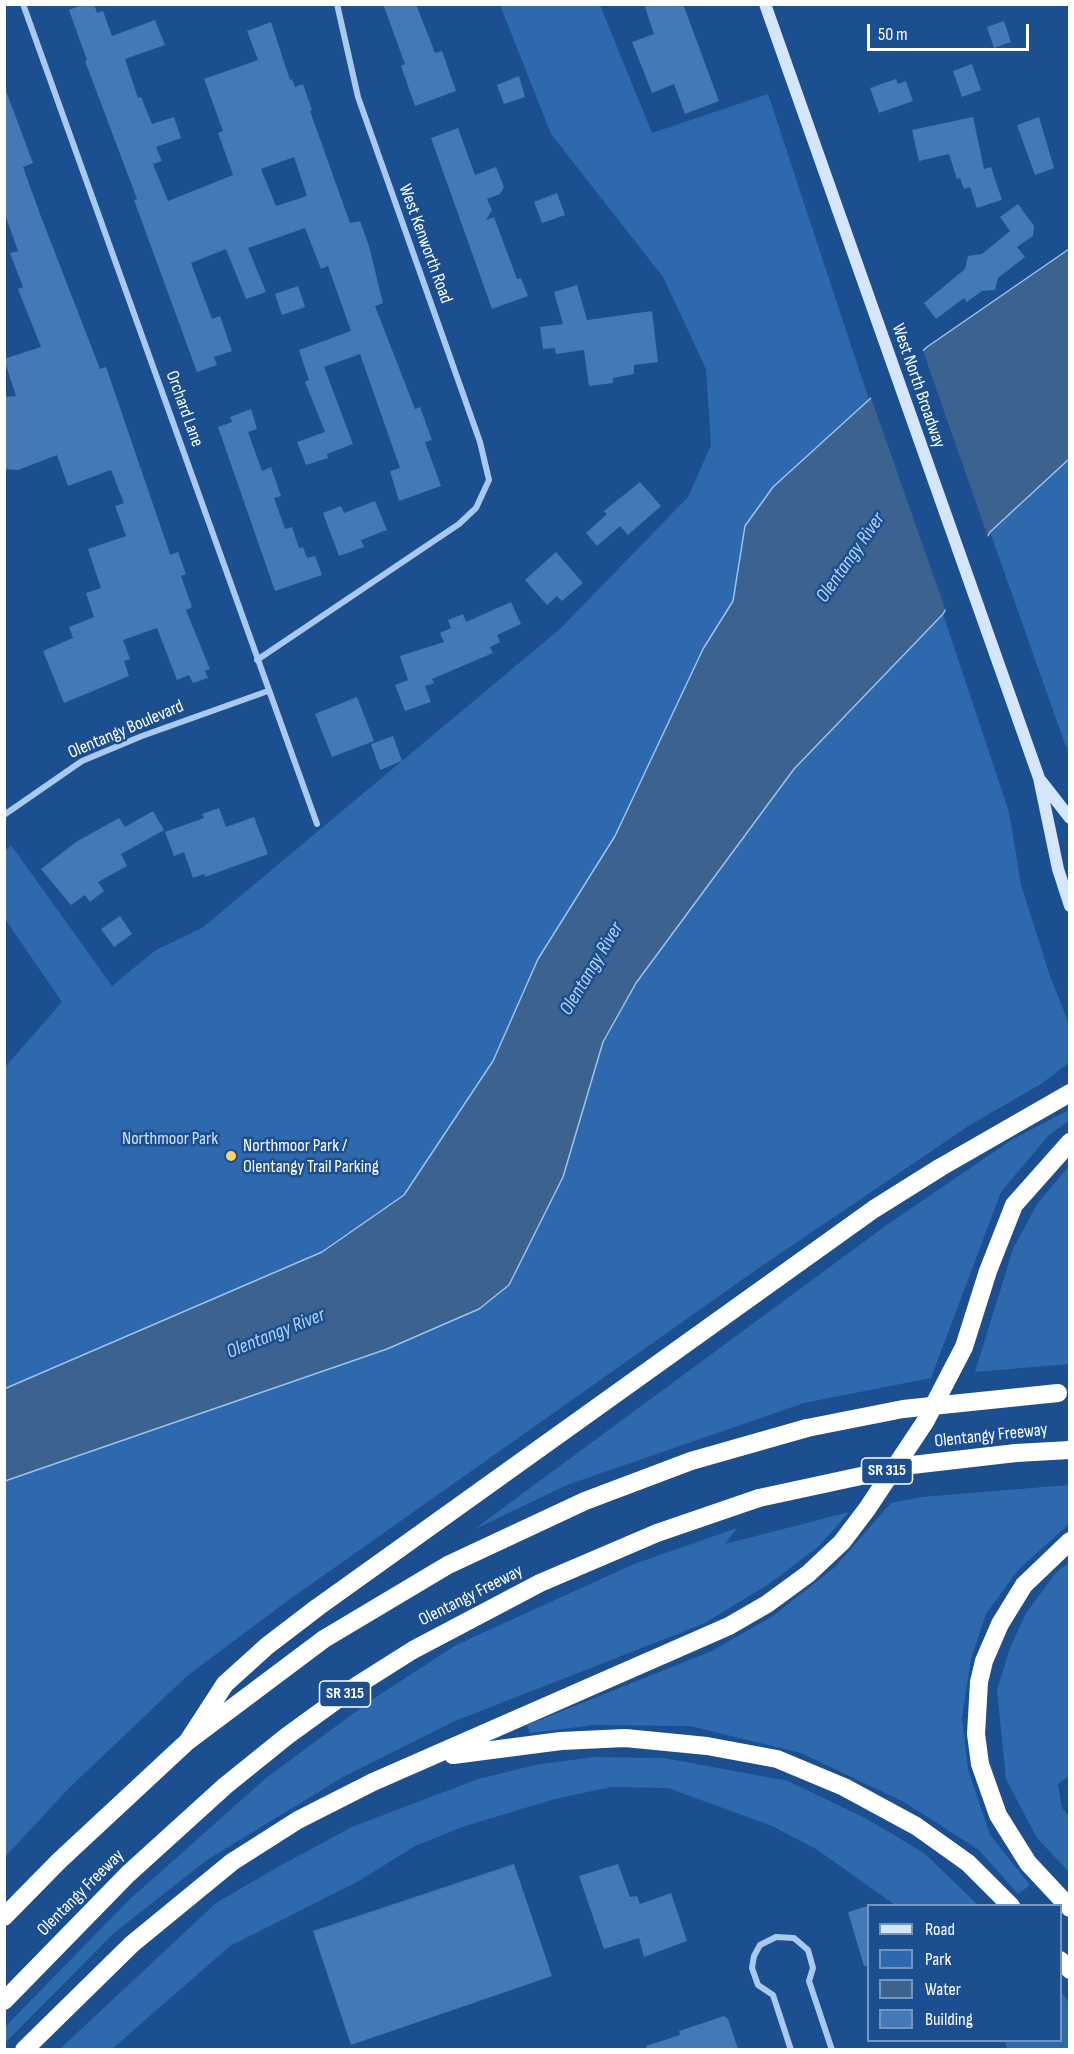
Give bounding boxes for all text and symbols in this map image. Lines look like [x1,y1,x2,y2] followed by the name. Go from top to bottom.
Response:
[870,12,1032,50] scale bar
[878,24,908,45] text: 50 m
[393,182,457,306] street label: West Kenworth Road
[887,321,949,451] street label: West North Broadway
[160,368,208,450] street label: Orchard Lane
[811,508,891,608] water label: Olentangy River
[65,696,187,764] street label: Olentangy Boulevard
[555,918,629,1020] water label: Olentangy River
[122,1128,218,1150] park label: Northmoor Park
[243,1135,379,1178] place label: Northmoor Park / Olentangy Trail Parking
[224,1149,238,1163] marker: Northmoor Park / Olentangy Trail Parking
[223,1303,329,1365] water label: Olentangy River
[933,1419,1049,1453] street label: Olentangy Freeway
[862,1458,912,1484] road number: SR 315
[415,1561,527,1631] street label: Olentangy Freeway
[320,1681,370,1707] road number: SR 315
[33,1845,129,1941] street label: Olentangy Freeway
[867,1904,1062,2042] legend
[925,1919,955,1940] text: Road
[925,1949,951,1970] text: Park
[925,1979,961,2000] text: Water
[925,2009,973,2030] text: Building

